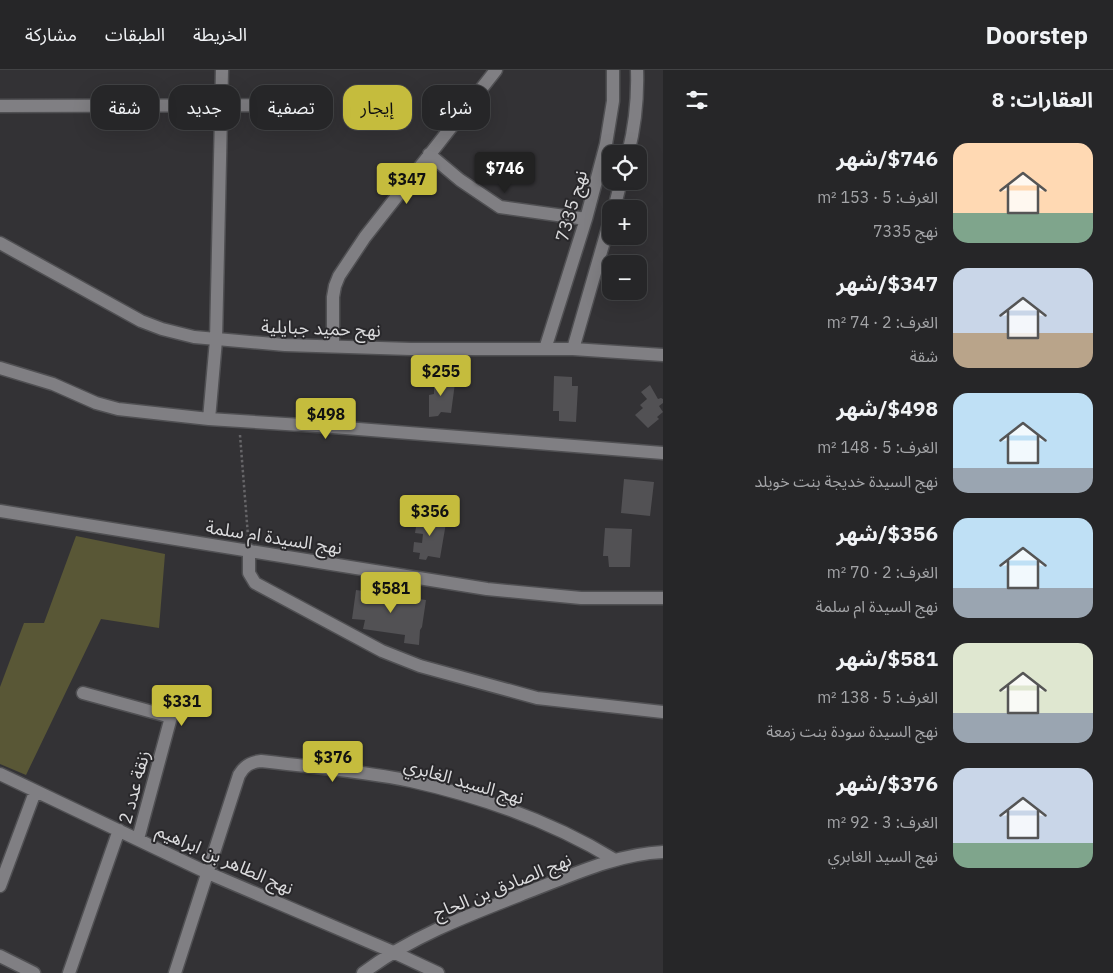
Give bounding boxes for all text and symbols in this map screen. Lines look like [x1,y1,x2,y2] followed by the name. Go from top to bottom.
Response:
[985,19,1088,51] text: Doorstep
[25,23,77,46] text: مشاركة
[105,23,165,46] text: الطبقات
[193,23,247,46] text: الخريطة
[91,85,159,130] chip: شقة
[169,85,240,130] chip: جديد
[250,85,333,130] chip: تصفية
[343,85,412,130] chip: إيجار
[422,85,490,130] chip: شراء
[992,85,1093,113] text: العقارات: 8
[683,86,711,114] icon: filters
[837,144,938,172] text: $746/شهر
[602,145,647,300] map controls
[602,145,647,190] button: locate
[475,152,535,194] pin: $746
[486,158,524,178] text: $746
[377,162,437,205] pin: $347
[993,163,1053,223] icon: home
[550,168,594,245] street label: نهج 7335
[388,169,426,189] text: $347
[817,187,938,207] text: الغرف: 5 · 153 m²
[602,200,647,245] button: +
[873,221,938,241] text: نهج 7335
[602,255,647,300] button: −
[837,269,938,297] text: $347/شهر
[993,288,1053,348] icon: home
[827,312,938,332] text: الغرف: 2 · 74 m²
[261,314,381,344] street label: نهج حميد جبايلية
[910,346,938,366] text: شقة
[411,354,471,397] pin: $255
[422,361,460,381] text: $255
[837,394,938,422] text: $498/شهر
[296,398,356,440] pin: $498
[307,404,345,424] text: $498
[993,413,1053,473] icon: home
[817,437,938,457] text: الغرف: 5 · 148 m²
[755,471,938,491] text: نهج السيدة خديجة بنت خويلد
[400,494,460,537] pin: $356
[411,501,449,521] text: $356
[204,515,344,562] street label: نهج السيدة ام سلمة
[837,519,938,547] text: $356/شهر
[993,538,1053,598] icon: home
[827,562,938,582] text: الغرف: 2 · 70 m²
[361,572,421,614] pin: $581
[372,578,410,598] text: $581
[815,596,938,616] text: نهج السيدة ام سلمة
[837,644,938,672] text: $581/شهر
[993,663,1053,723] icon: home
[152,684,212,727] pin: $331
[817,687,938,707] text: الغرف: 5 · 138 m²
[163,691,201,711] text: $331
[766,721,938,741] text: نهج السيدة سودة بنت زمعة
[303,740,363,783] pin: $376
[314,747,352,767] text: $376
[113,748,155,826] street label: زنقة عدد 2
[401,753,527,811] street label: نهج السيد الغابري
[837,769,938,797] text: $376/شهر
[993,788,1053,848] icon: home
[827,812,938,832] text: الغرف: 3 · 92 m²
[152,818,297,901] street label: نهج الطاهر بن ابراهيم
[828,846,938,866] text: نهج السيد الغابري
[429,848,575,926] street label: نهج الصادق بن الحاج

